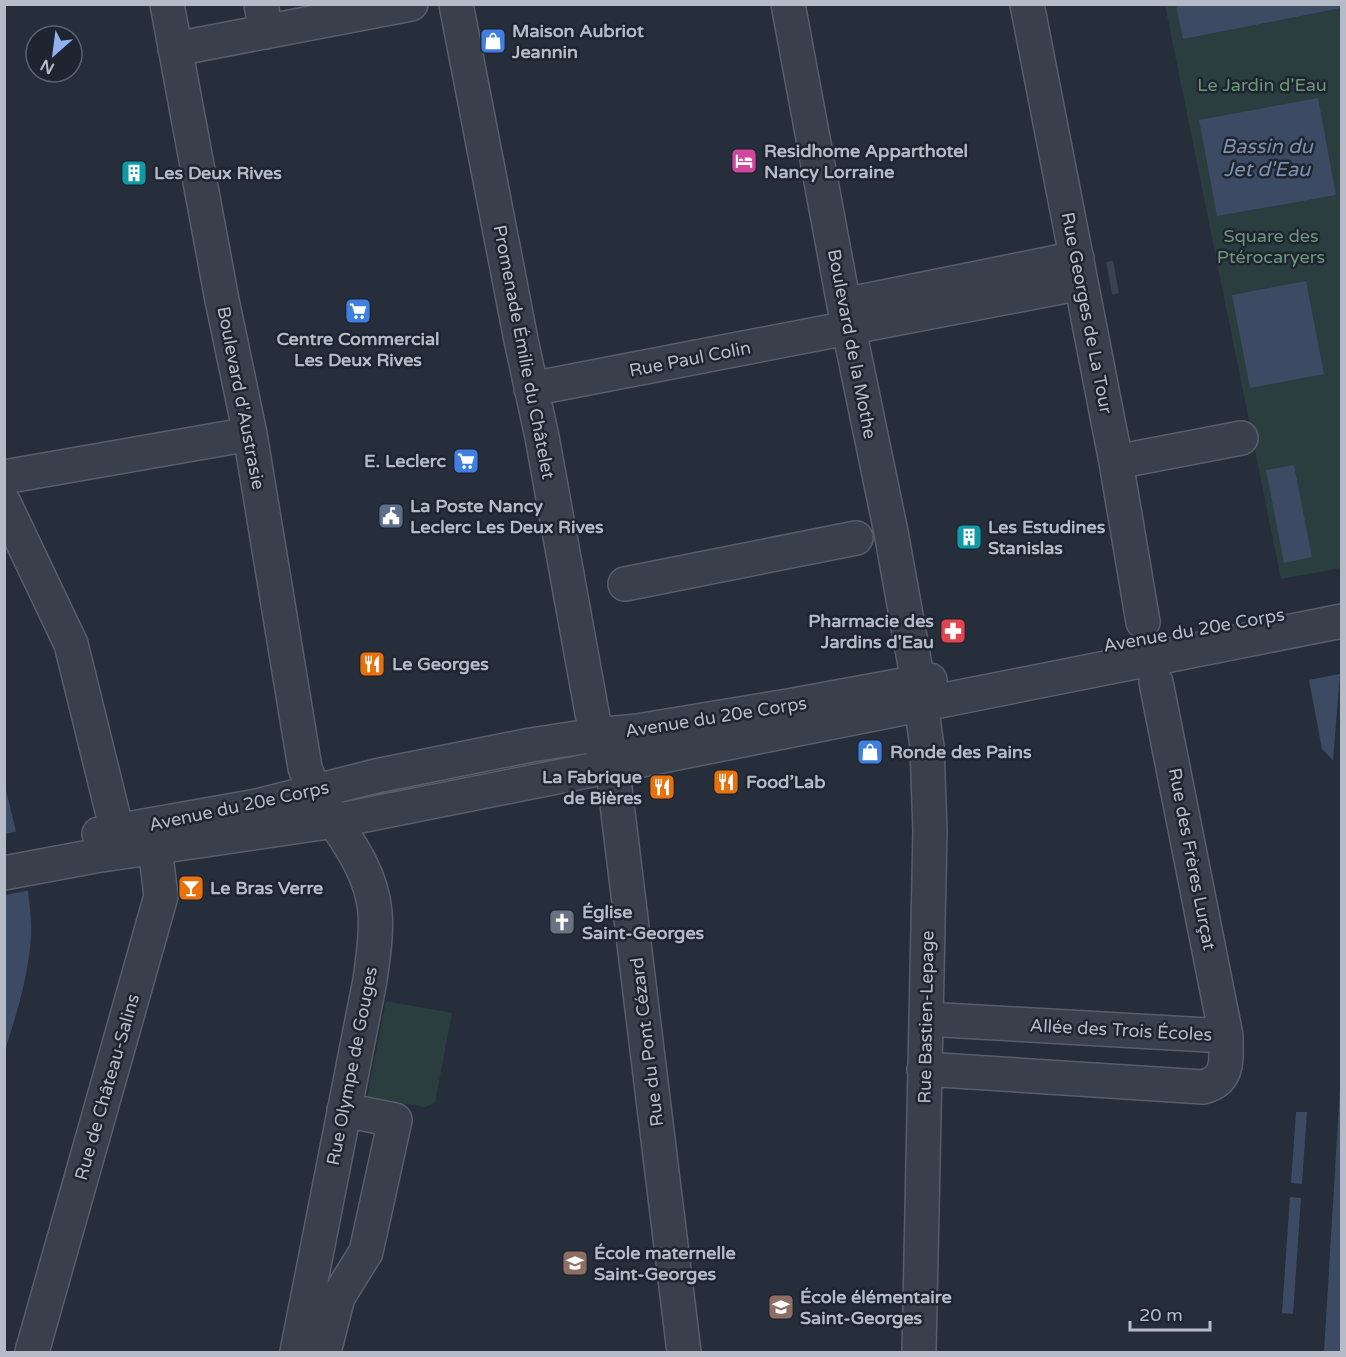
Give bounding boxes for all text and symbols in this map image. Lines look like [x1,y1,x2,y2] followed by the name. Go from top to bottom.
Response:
[511,20,644,63] place label: Maison Aubriot Jeannin
[24,24,84,84] north arrow
[478,26,508,56] shop icon: Maison Aubriot Jeannin
[37,55,58,78] text: N
[1197,74,1327,96] park label: Le Jardin d'Eau
[1221,135,1315,182] water label: Bassin du Jet d'Eau
[764,140,968,183] place label: Residhome Apparthotel Nancy Lorraine
[729,146,759,176] hotel icon: Residhome Apparthotel Nancy Lorraine
[119,158,149,188] building icon: Les Deux Rives
[154,162,282,184] place label: Les Deux Rives
[1057,210,1117,416] street label: Rue Georges de La Tour
[489,223,559,481] street label: Promenade Émilie du Châtelet
[1217,225,1325,268] park label: Square des Ptérocaryers
[823,247,881,441] street label: Boulevard de la Mothe
[343,296,373,326] supermarket icon: Centre Commercial Les Deux Rives
[212,304,270,492] street label: Boulevard d'Austrasie
[276,328,440,371] place label: Centre Commercial Les Deux Rives
[627,336,753,382] street label: Rue Paul Colin
[451,446,481,476] supermarket icon: E. Leclerc
[364,450,446,472] place label: E. Leclerc
[410,495,604,538] place label: La Poste Nancy Leclerc Les Deux Rives
[376,501,406,531] public building icon: La Poste Nancy Leclerc Les Deux Rives
[988,516,1106,559] place label: Les Estudines Stanislas
[954,522,984,552] building icon: Les Estudines Stanislas
[1102,603,1286,657] street label: Avenue du 20e Corps
[808,610,934,653] place label: Pharmacie des Jardins d'Eau
[938,616,968,646] pharmacy icon: Pharmacie des Jardins d'Eau
[357,649,387,679] restaurant icon: Le Georges
[392,653,489,675] place label: Le Georges
[624,692,808,742] street label: Avenue du 20e Corps
[855,737,885,767] shop icon: Ronde des Pains
[890,741,1032,763] place label: Ronde des Pains
[542,766,642,809] place label: La Fabrique de Bières
[1164,766,1220,952] street label: Rue des Frères Lurçat
[711,767,741,797] restaurant icon: Food’Lab
[746,771,826,793] place label: Food’Lab
[647,772,677,802] restaurant icon: La Fabrique de Bières
[147,776,331,836] street label: Avenue du 20e Corps
[176,873,206,903] bar icon: Le Bras Verre
[210,877,323,899] place label: Le Bras Verre
[582,901,705,944] place label: Église Saint-Georges
[547,907,577,937] church icon: Église Saint-Georges
[913,930,939,1104] street label: Rue Bastien-Lepage
[626,956,668,1128] street label: Rue du Pont Cézard
[322,965,382,1167] street label: Rue Olympe de Gouges
[70,991,144,1183] street label: Rue de Château-Salins
[1029,1014,1213,1046] street label: Allée des Trois Écoles
[594,1242,736,1285] place label: École maternelle Saint-Georges
[560,1248,590,1278] school or university icon: École maternelle Saint-Georges
[800,1286,952,1329] place label: École élémentaire Saint-Georges
[766,1292,796,1322] school or university icon: École élémentaire Saint-Georges
[1130,1294,1210,1332] scale bar
[1139,1304,1183,1326] text: 20 m

